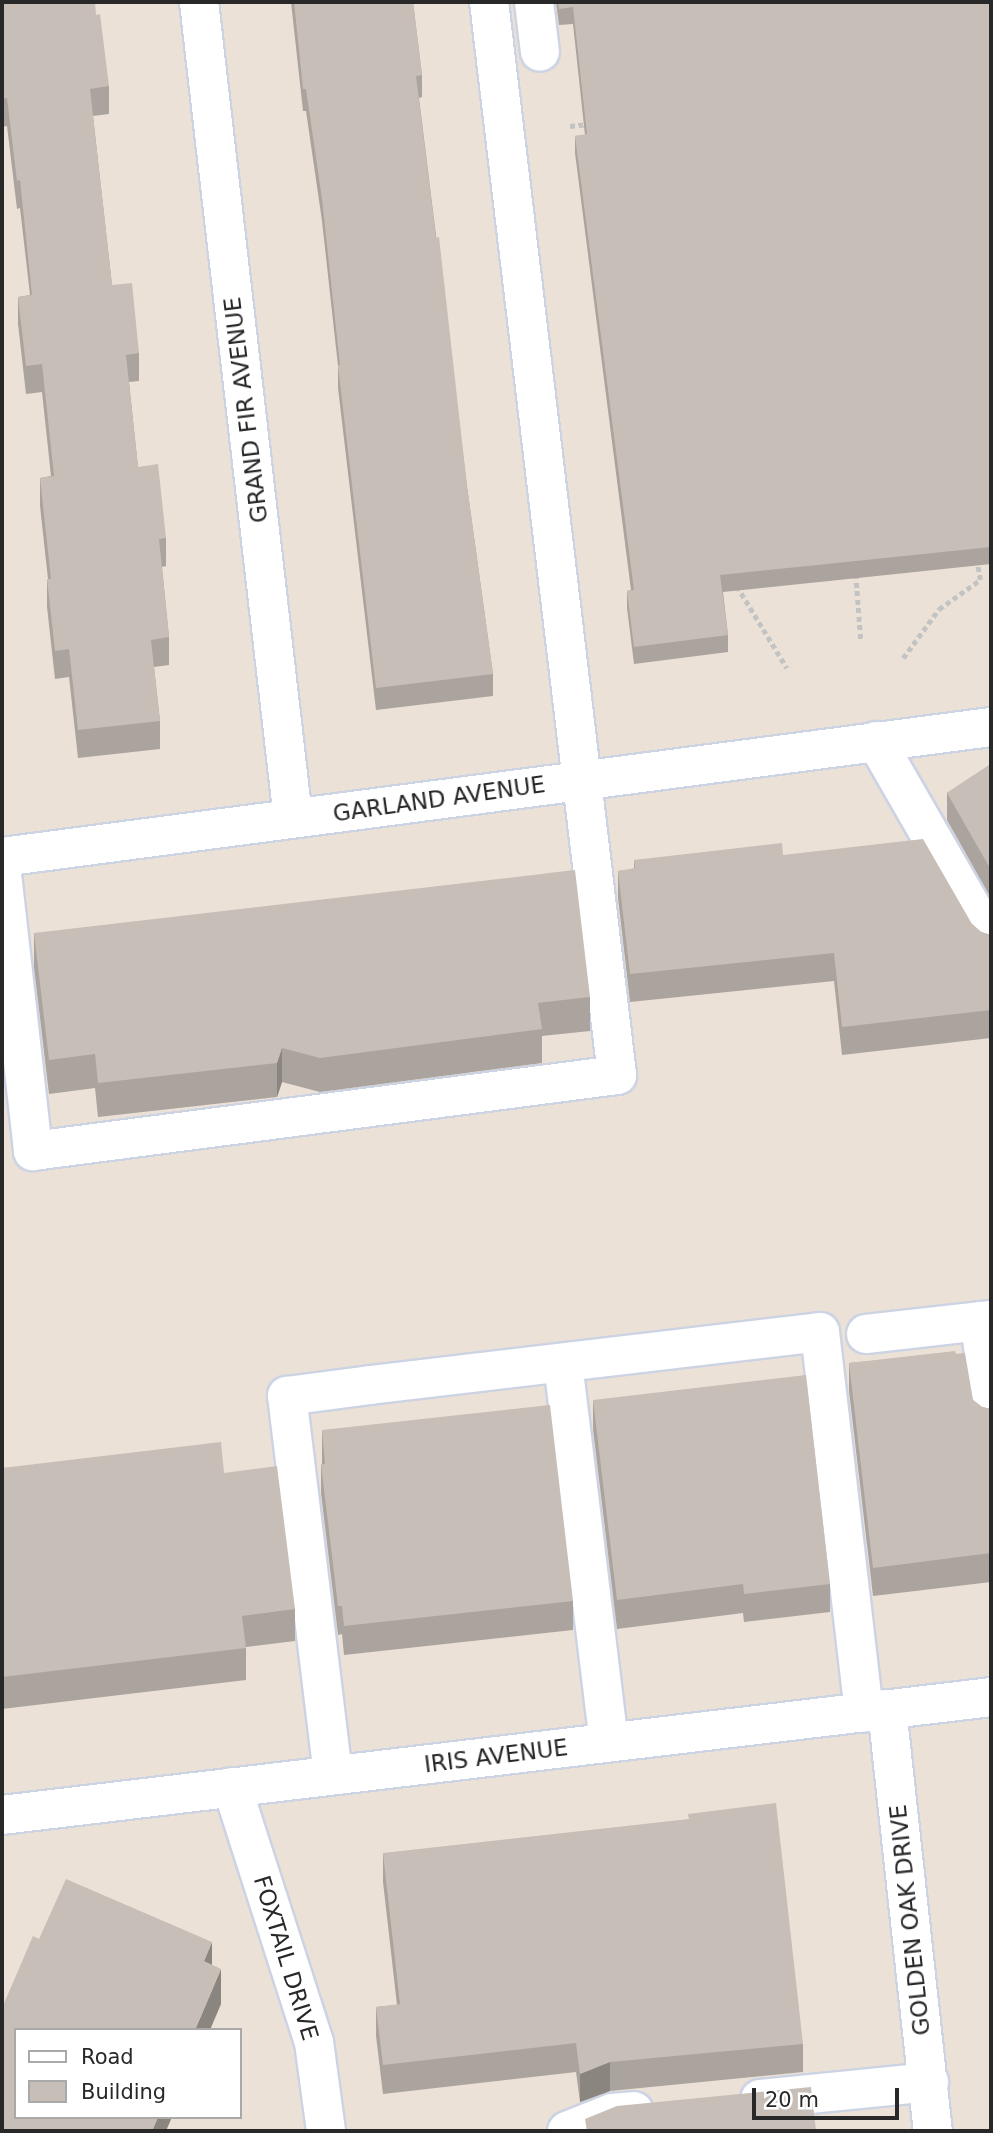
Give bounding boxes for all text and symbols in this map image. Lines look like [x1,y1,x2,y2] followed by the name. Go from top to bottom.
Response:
[218,296,274,524] street label: GRAND FIR AVENUE
[331,770,547,828] street label: GARLAND AVENUE
[423,1733,569,1779] street label: IRIS AVENUE
[884,1803,936,2037] street label: GOLDEN OAK DRIVE
[248,1872,324,2044] street label: FOXTAIL DRIVE
[14,2028,242,2119] legend
[81,2045,134,2069] text: Road
[755,2074,902,2118] scale bar
[81,2080,166,2104] text: Building
[765,2088,819,2112] text: 20 m

